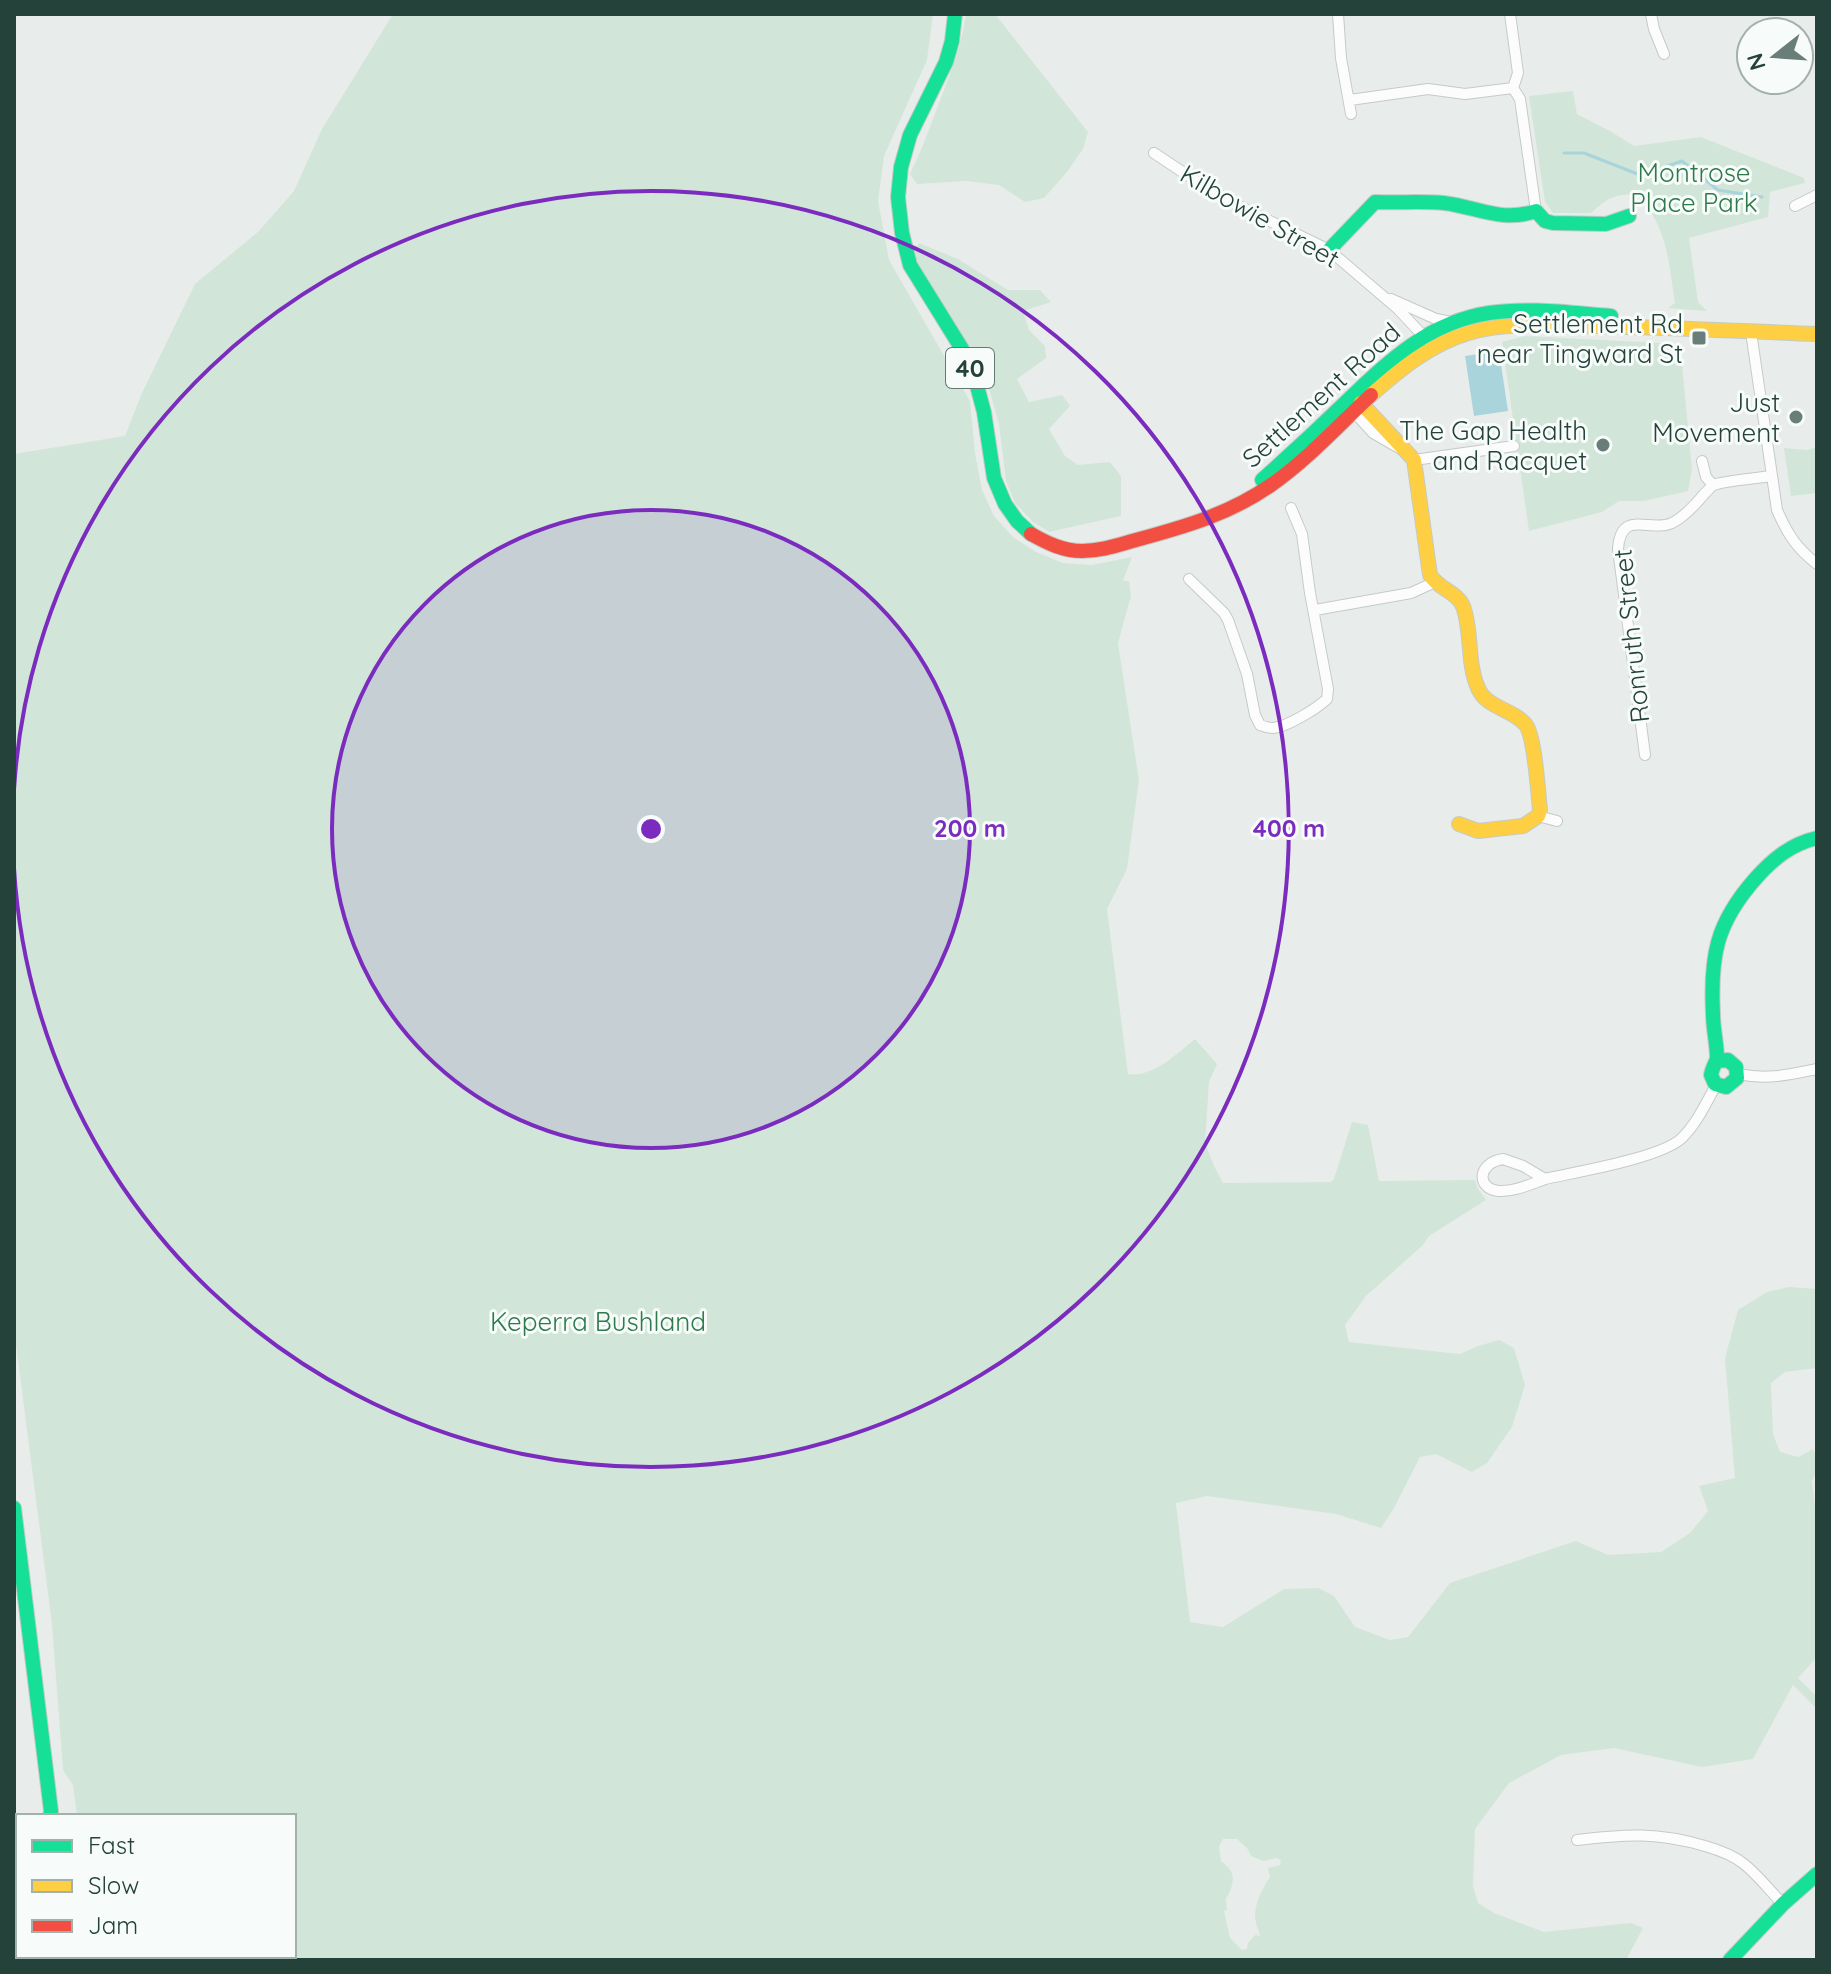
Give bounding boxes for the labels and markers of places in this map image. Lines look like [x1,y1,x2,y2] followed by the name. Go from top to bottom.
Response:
[1477,307,1683,370] place label: Settlement Rd near Tingward St
[1690,329,1708,347] marker: Settlement Rd near Tingward St
[1652,386,1780,449] place label: Just Movement
[1787,408,1805,426] marker: Just Movement
[1399,414,1587,477] place label: The Gap Health and Racquet
[1594,436,1612,454] marker: The Gap Health and Racquet
[637,815,665,843] centre of rings

